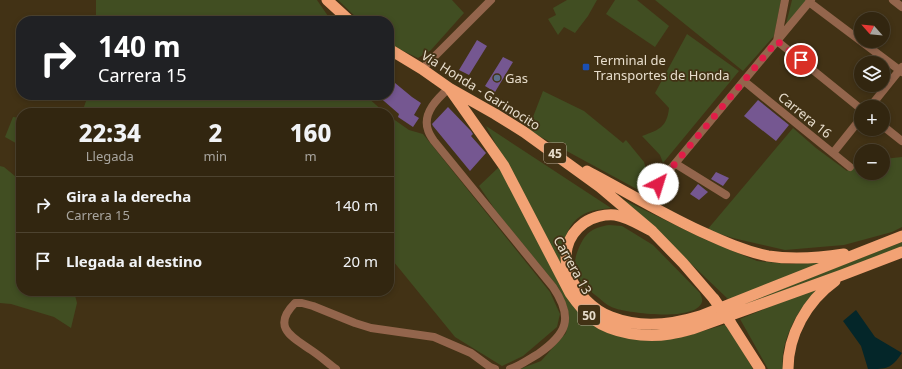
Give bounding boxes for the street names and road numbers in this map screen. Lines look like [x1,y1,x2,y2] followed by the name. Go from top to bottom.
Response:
[418,46,544,134] street label: Vía Honda - Garinocito
[774,88,836,142] street label: Carrera 16
[544,143,566,163] road number: 45
[550,233,596,297] street label: Carrera 13
[578,305,600,325] road number: 50

